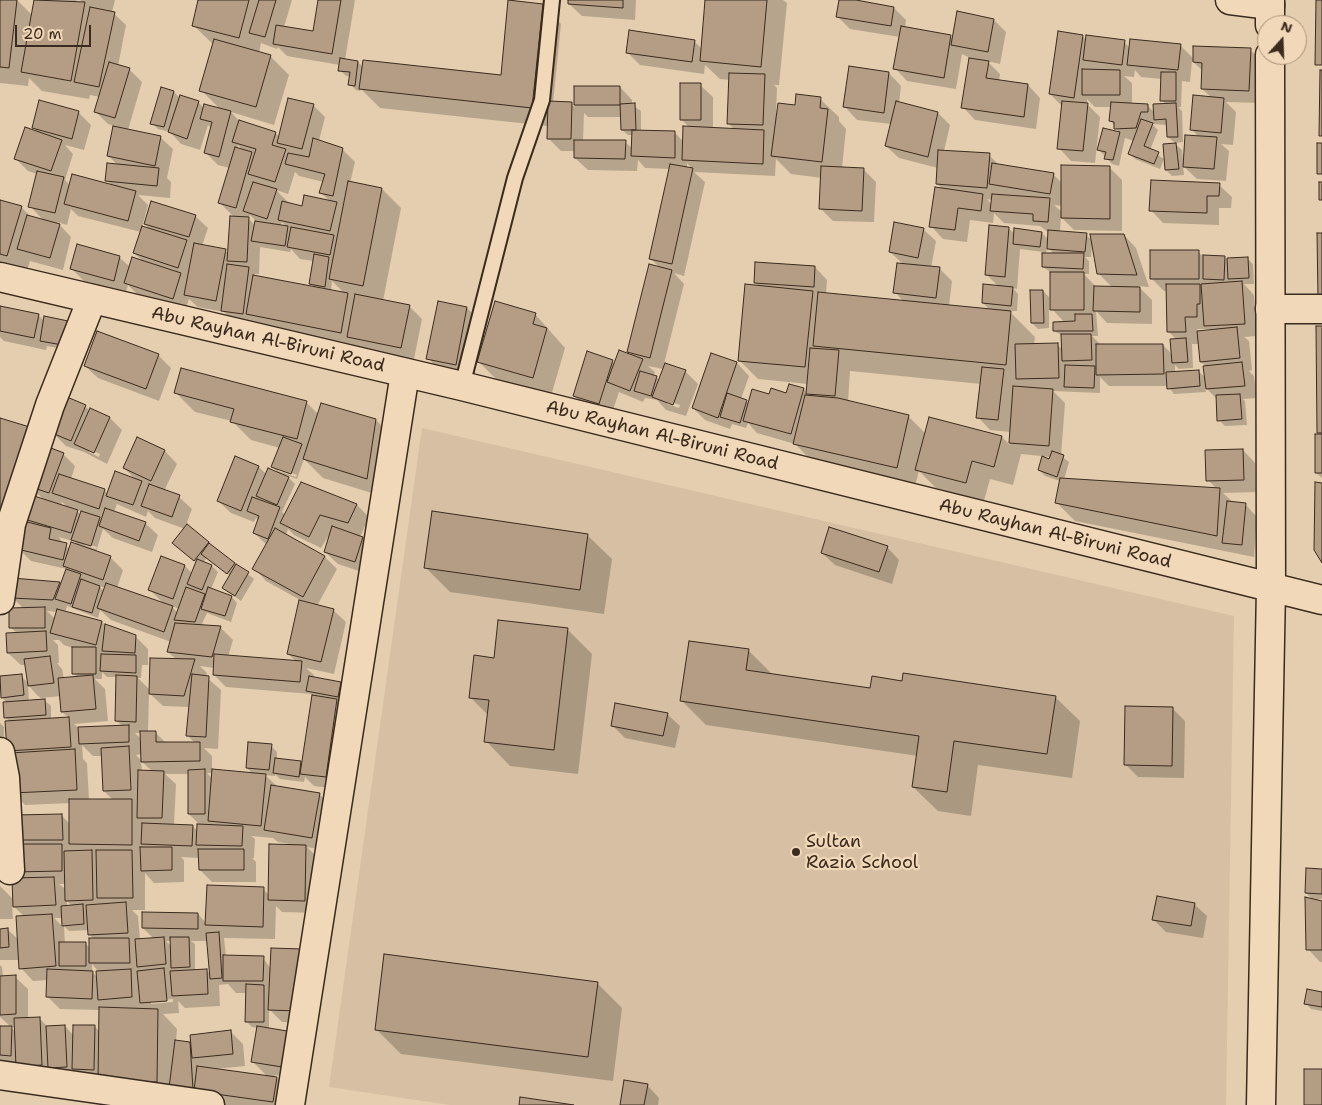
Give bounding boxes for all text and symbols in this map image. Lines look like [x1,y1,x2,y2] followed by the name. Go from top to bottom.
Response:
[18,15,94,47] scale bar
[1257,15,1307,65] north arrow
[1278,16,1295,37] text: N
[23,24,62,44] text: 20 m
[149,303,387,377] street label: Abu Rayhan Al-Biruni Road
[543,397,781,475] street label: Abu Rayhan Al-Biruni Road
[936,495,1174,573] street label: Abu Rayhan Al-Biruni Road
[806,831,918,874] place label: Sultan Razia School
[790,846,802,858] marker: Sultan Razia School

